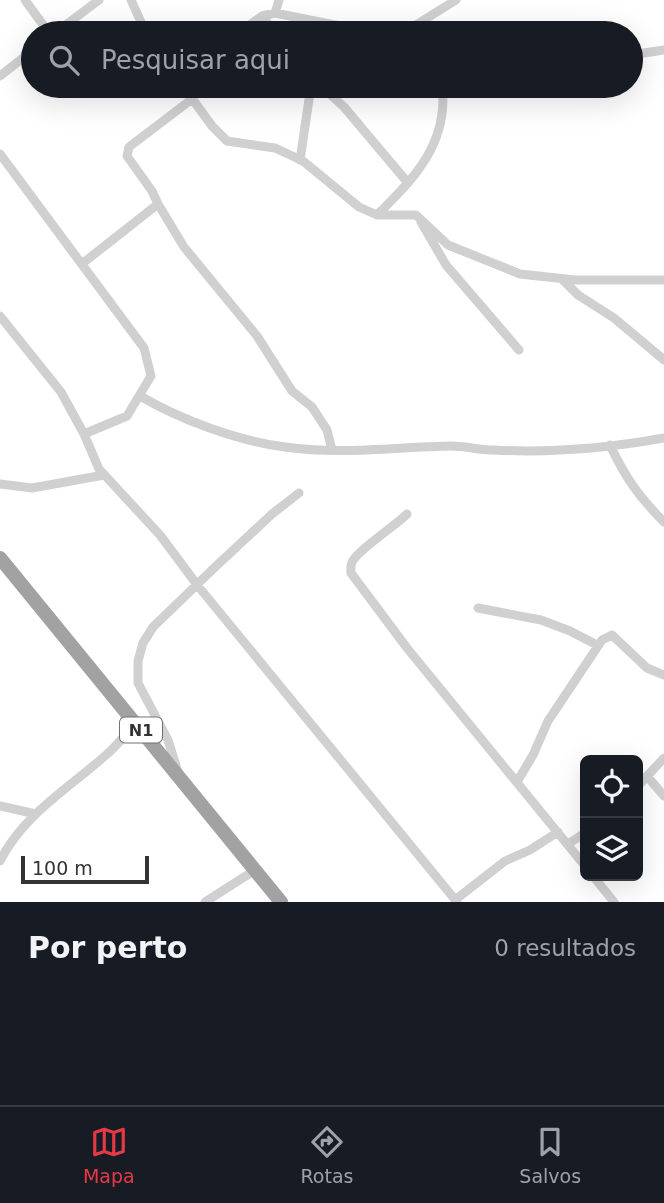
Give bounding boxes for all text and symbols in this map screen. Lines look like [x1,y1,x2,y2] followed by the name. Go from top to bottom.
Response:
[21,21,643,98] search box
[45,41,83,79] icon: search
[101,45,290,75] text: Pesquisar aqui
[120,718,162,743] road number: N1
[580,755,643,881] map controls
[580,755,643,818] button: locate
[580,818,643,881] button: layers
[21,853,149,885] scale bar
[32,857,93,879] text: 100 m
[28,930,187,965] text: Por perto
[494,935,636,961] text: 0 resultados
[83,1123,135,1187] tab: Mapa
[301,1123,353,1187] tab: Rotas
[519,1123,581,1187] tab: Salvos

